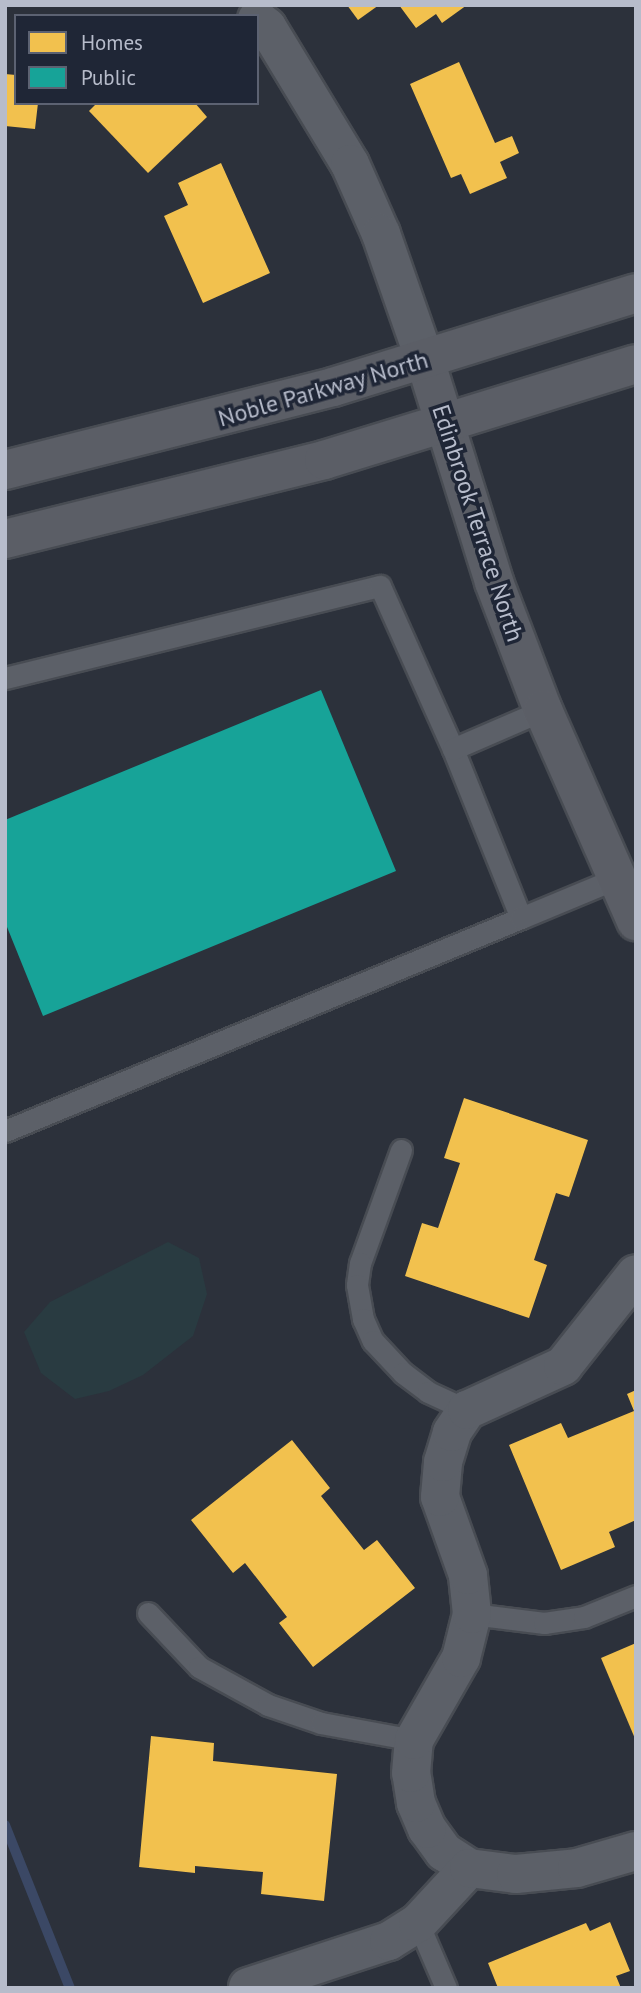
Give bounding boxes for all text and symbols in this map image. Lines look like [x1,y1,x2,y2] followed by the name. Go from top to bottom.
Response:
[14,14,259,105] legend
[81,29,143,56] text: Homes
[81,64,136,91] text: Public
[214,345,432,433] street label: Noble Parkway North
[426,400,530,646] street label: Edinbrook Terrace North

